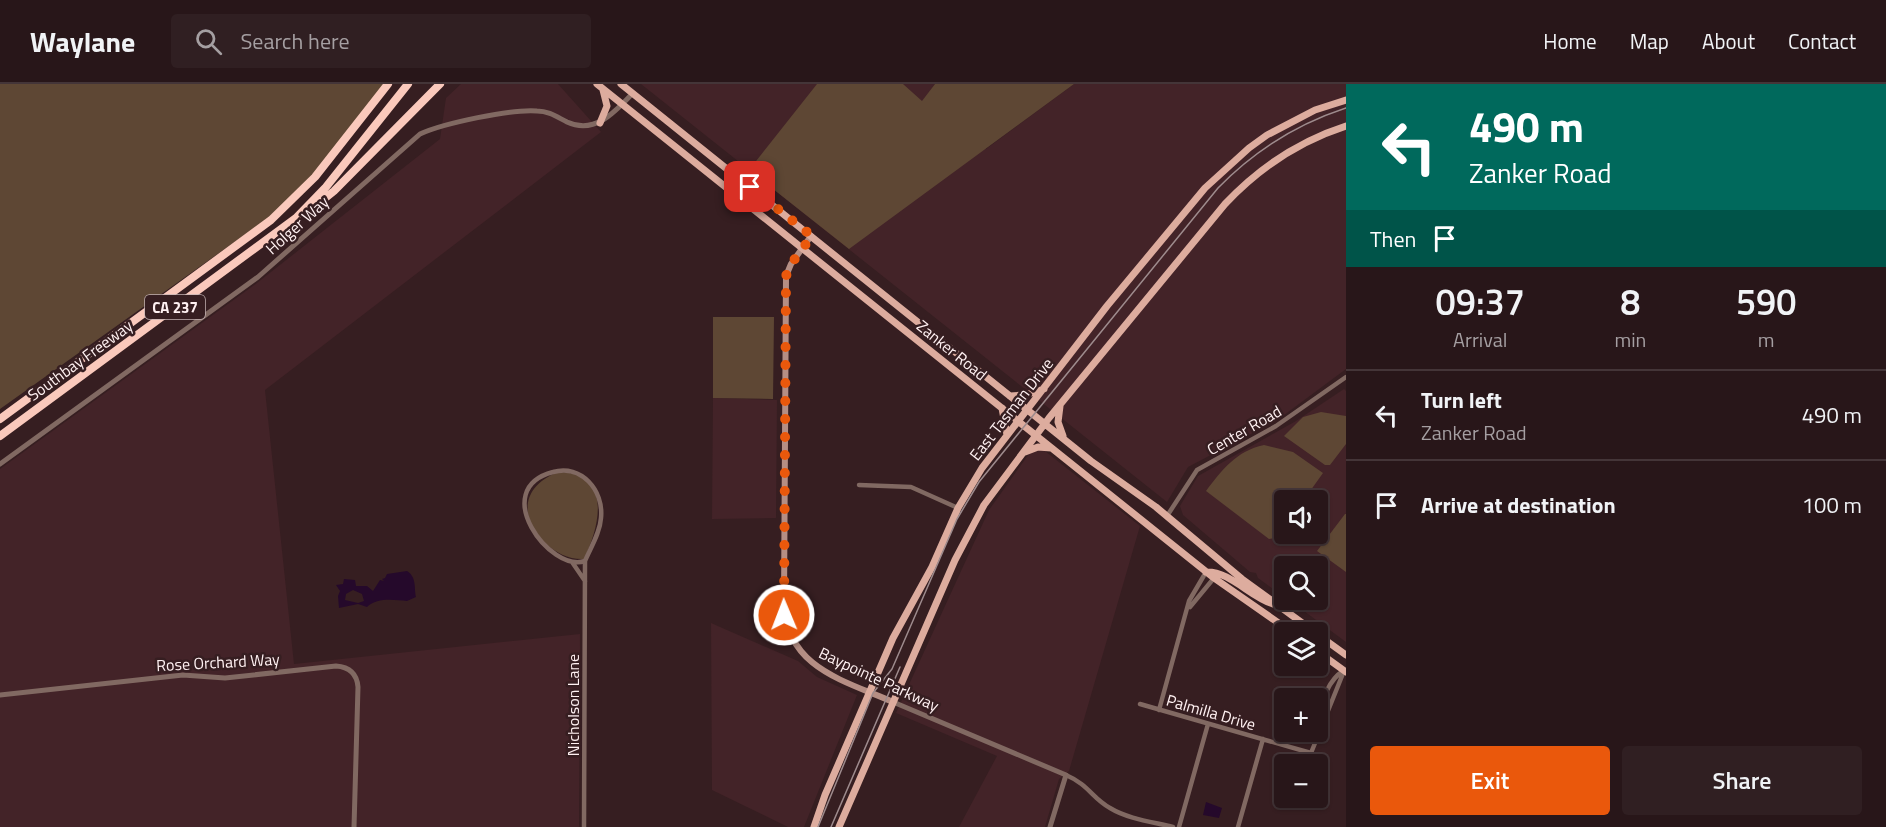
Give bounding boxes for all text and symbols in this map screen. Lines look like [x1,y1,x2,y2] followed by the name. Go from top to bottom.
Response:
[171,14,591,68] search box
[30,20,135,63] text: Waylane
[240,24,350,58] text: Search here
[192,25,225,58] icon: search
[1543,25,1597,57] text: Home
[1630,25,1669,57] text: Map
[1702,25,1755,57] text: About
[1788,25,1856,57] text: Contact
[1469,94,1584,158] text: 490 m
[1370,108,1448,186] icon: left
[1469,152,1611,193] text: Zanker Road
[724,161,775,212] pin
[733,170,766,203] icon: arrive
[260,190,334,260] street label: Holger Way
[1370,222,1416,256] text: Then
[1428,222,1461,255] icon: arrive
[1436,274,1525,329] text: 09:37
[1620,274,1640,329] text: 8
[1736,274,1796,329] text: 590
[145,295,205,319] road number: CA 237
[22,313,138,406] street label: Southbay Freeway
[912,314,992,386] street label: Zanker Road
[1453,324,1507,355] text: Arrival
[1614,324,1646,355] text: min
[1758,324,1774,355] text: m
[963,353,1059,465] street label: East Tasman Drive
[1421,383,1502,417] text: Turn left
[1802,398,1862,432] text: 490 m
[1202,399,1286,461] street label: Center Road
[1370,399,1403,432] icon: left
[1421,417,1527,448] text: Zanker Road
[1421,488,1616,522] text: Arrive at destination
[1802,488,1862,522] text: 100 m
[1370,489,1403,522] icon: arrive
[1274,490,1328,808] map controls
[1274,490,1328,544] button: sound
[1274,556,1328,610] button: search
[752,583,816,647] position arrow
[1274,622,1328,676] button: layers
[815,641,943,717] street label: Baypointe Parkway
[156,647,281,677] street label: Rose Orchard Way
[561,654,585,756] street label: Nicholson Lane
[1164,688,1258,736] street label: Palmilla Drive
[1274,688,1328,742] button: +
[1370,746,1610,815] button: Exit
[1622,746,1862,815] button: Share
[1274,754,1328,808] button: −

